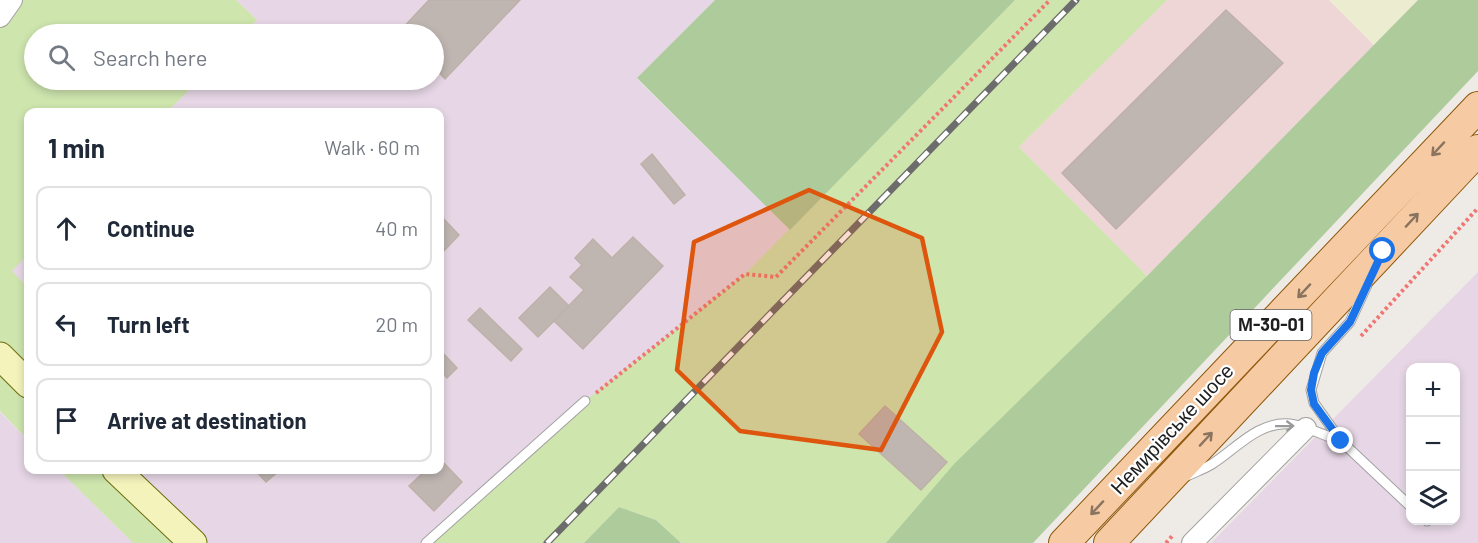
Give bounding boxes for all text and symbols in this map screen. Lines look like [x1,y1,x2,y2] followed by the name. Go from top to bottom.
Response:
[24,24,444,90] search box
[45,41,78,74] icon: search
[93,44,207,70] text: Search here
[48,132,105,163] text: 1 min
[324,135,420,159] text: Walk · 60 m
[1431,141,1445,156] one-way arrow
[50,212,83,245] icon: ahead
[1404,213,1419,228] one-way arrow
[107,215,195,241] text: Continue
[375,216,418,240] text: 40 m
[1369,237,1395,263] route start
[1296,283,1311,298] one-way arrow
[50,308,83,341] icon: left
[1230,310,1312,340] road number: М-30-01
[107,311,190,337] text: Turn left
[375,312,418,336] text: 20 m
[1105,358,1238,498] street label: Немирівське шосе
[1406,363,1460,525] map controls
[1406,363,1460,417] button: +
[50,404,83,437] icon: arrive
[107,407,306,433] text: Arrive at destination
[1406,417,1460,471] button: −
[1274,420,1294,431] one-way arrow
[1327,427,1353,453] route end
[1199,432,1213,447] one-way arrow
[1406,471,1460,525] button: layers
[1090,501,1104,516] one-way arrow

